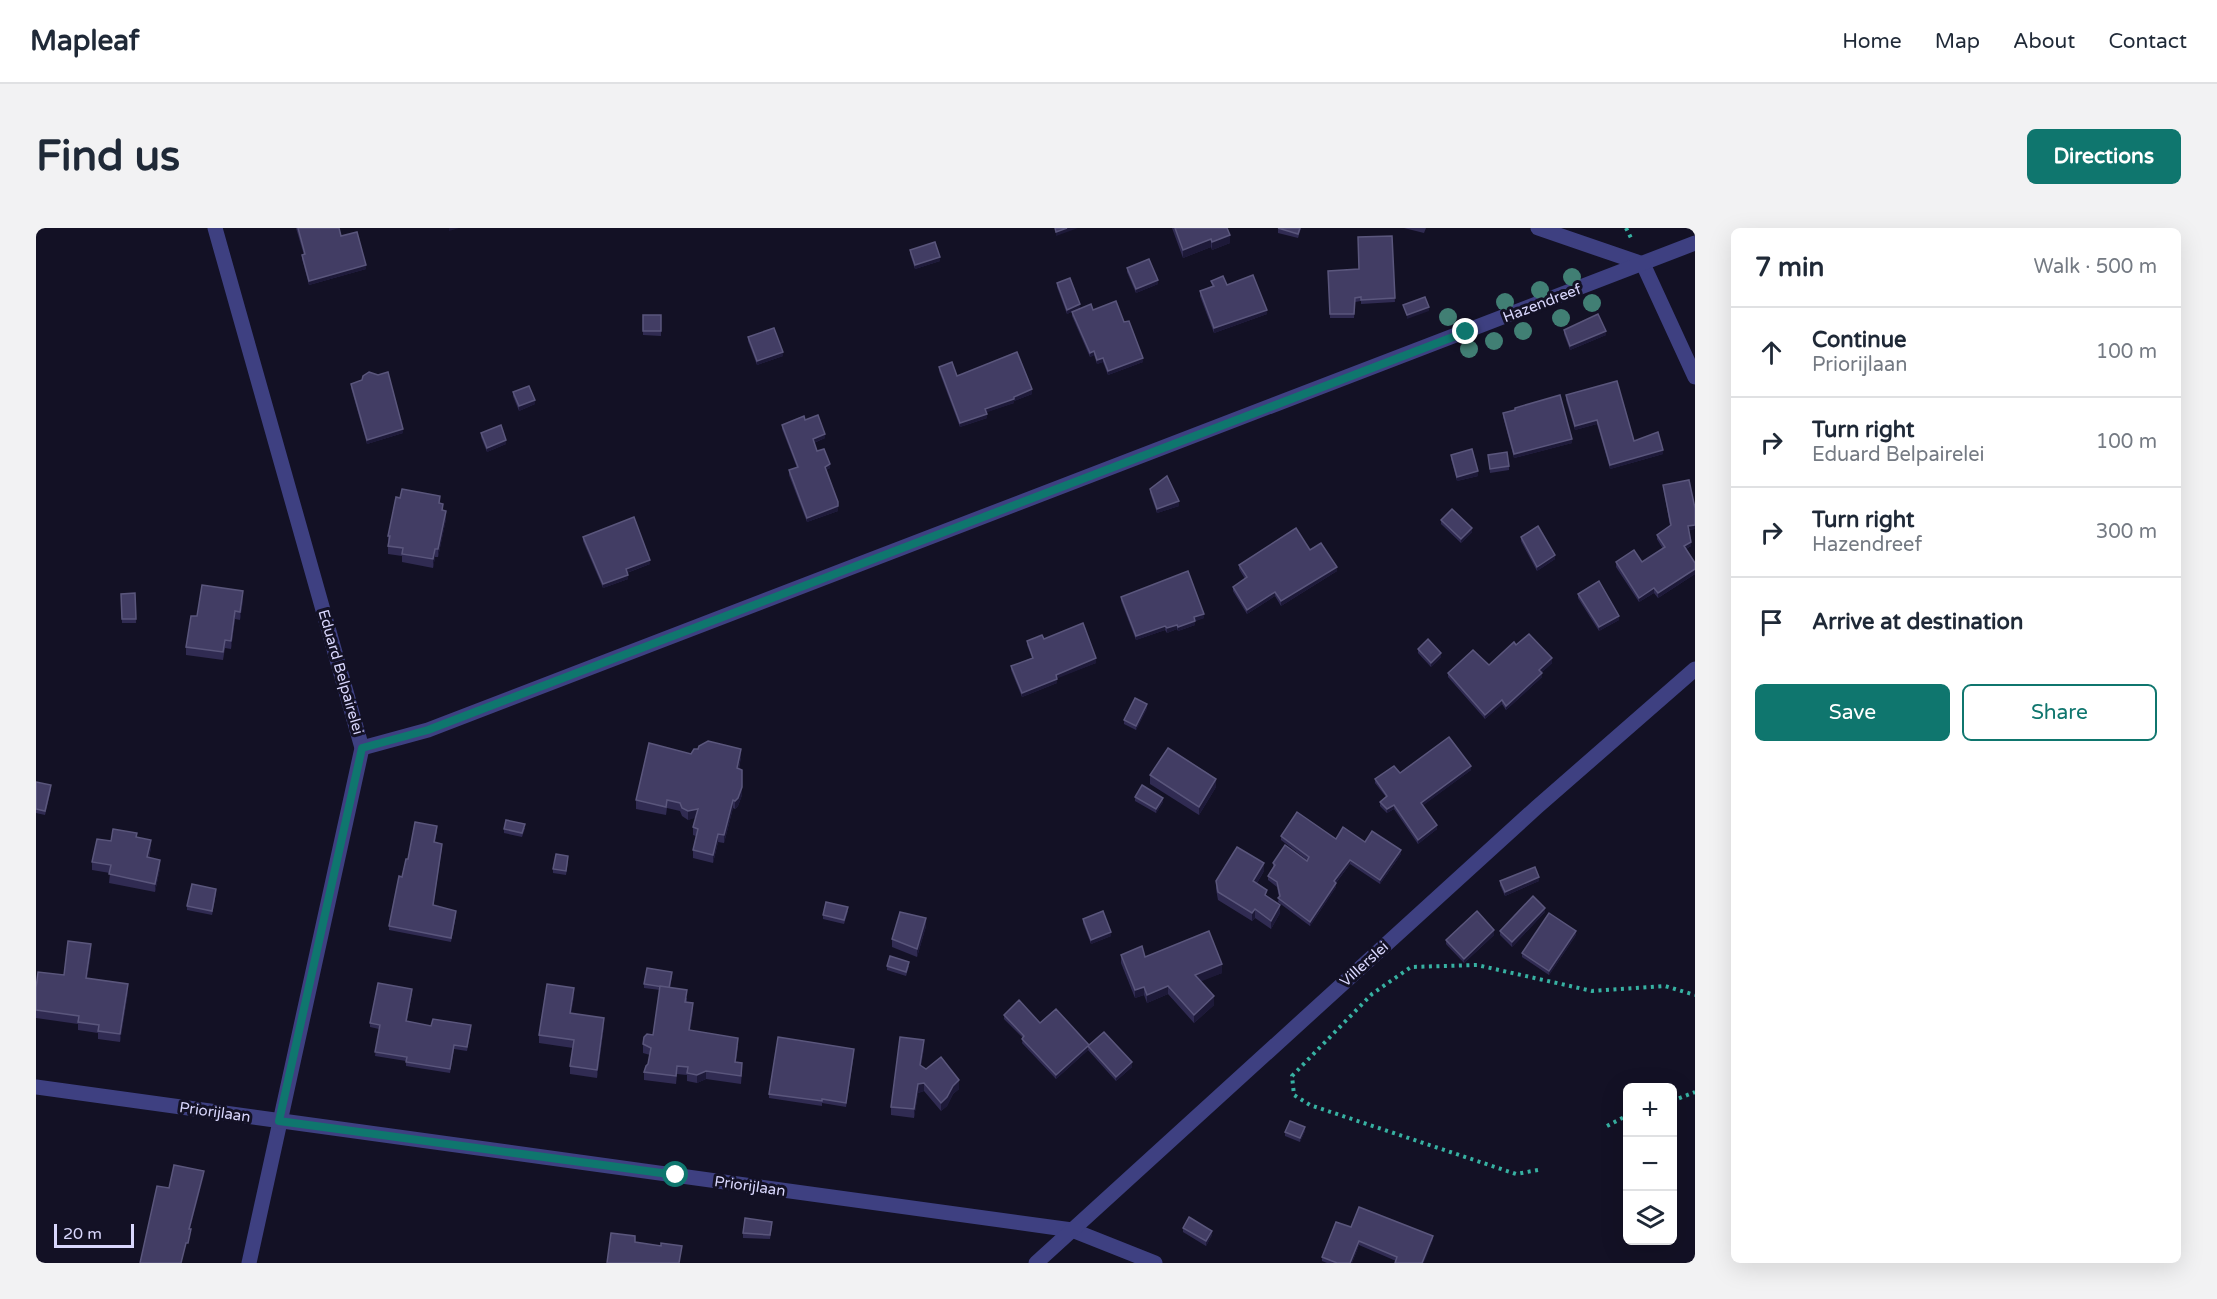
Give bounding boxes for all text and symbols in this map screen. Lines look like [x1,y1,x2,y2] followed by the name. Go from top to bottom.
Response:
[30,24,139,58] text: Mapleaf
[1842,29,1902,54] text: Home
[1935,29,1980,54] text: Map
[2013,29,2075,54] text: About
[2108,29,2187,54] text: Contact
[2027,129,2181,184] button: Directions
[36,131,180,182] text: Find us
[1755,252,1824,283] text: 7 min
[2034,255,2157,279] text: Walk · 500 m
[1500,280,1584,326] street label: Hazendreef
[1452,318,1478,344] route end
[1812,327,1907,353] text: Continue
[1755,336,1788,369] icon: ahead
[2096,340,2157,364] text: 100 m
[1812,353,1907,377] text: Priorijlaan
[1812,417,1914,443] text: Turn right
[1755,426,1788,459] icon: right
[2096,430,2157,454] text: 100 m
[1812,443,1985,467] text: Eduard Belpairelei
[1812,507,1914,533] text: Turn right
[1755,516,1788,549] icon: right
[2096,520,2157,544] text: 300 m
[1812,533,1922,557] text: Hazendreef
[1755,606,1788,639] icon: arrive
[315,607,367,737] street label: Eduard Belpairelei
[1812,609,2023,635] text: Arrive at destination
[1755,684,1950,741] button: Save
[1962,684,2157,741] button: Share
[1336,938,1392,990] street label: Villerslei
[1623,1083,1677,1245] map controls
[1623,1083,1677,1137] button: +
[178,1098,252,1126] street label: Priorijlaan
[1623,1137,1677,1191] button: −
[662,1161,688,1187] route start
[713,1172,787,1200] street label: Priorijlaan
[1623,1191,1677,1245] button: layers
[54,1221,134,1248] scale bar
[63,1224,102,1244] text: 20 m

